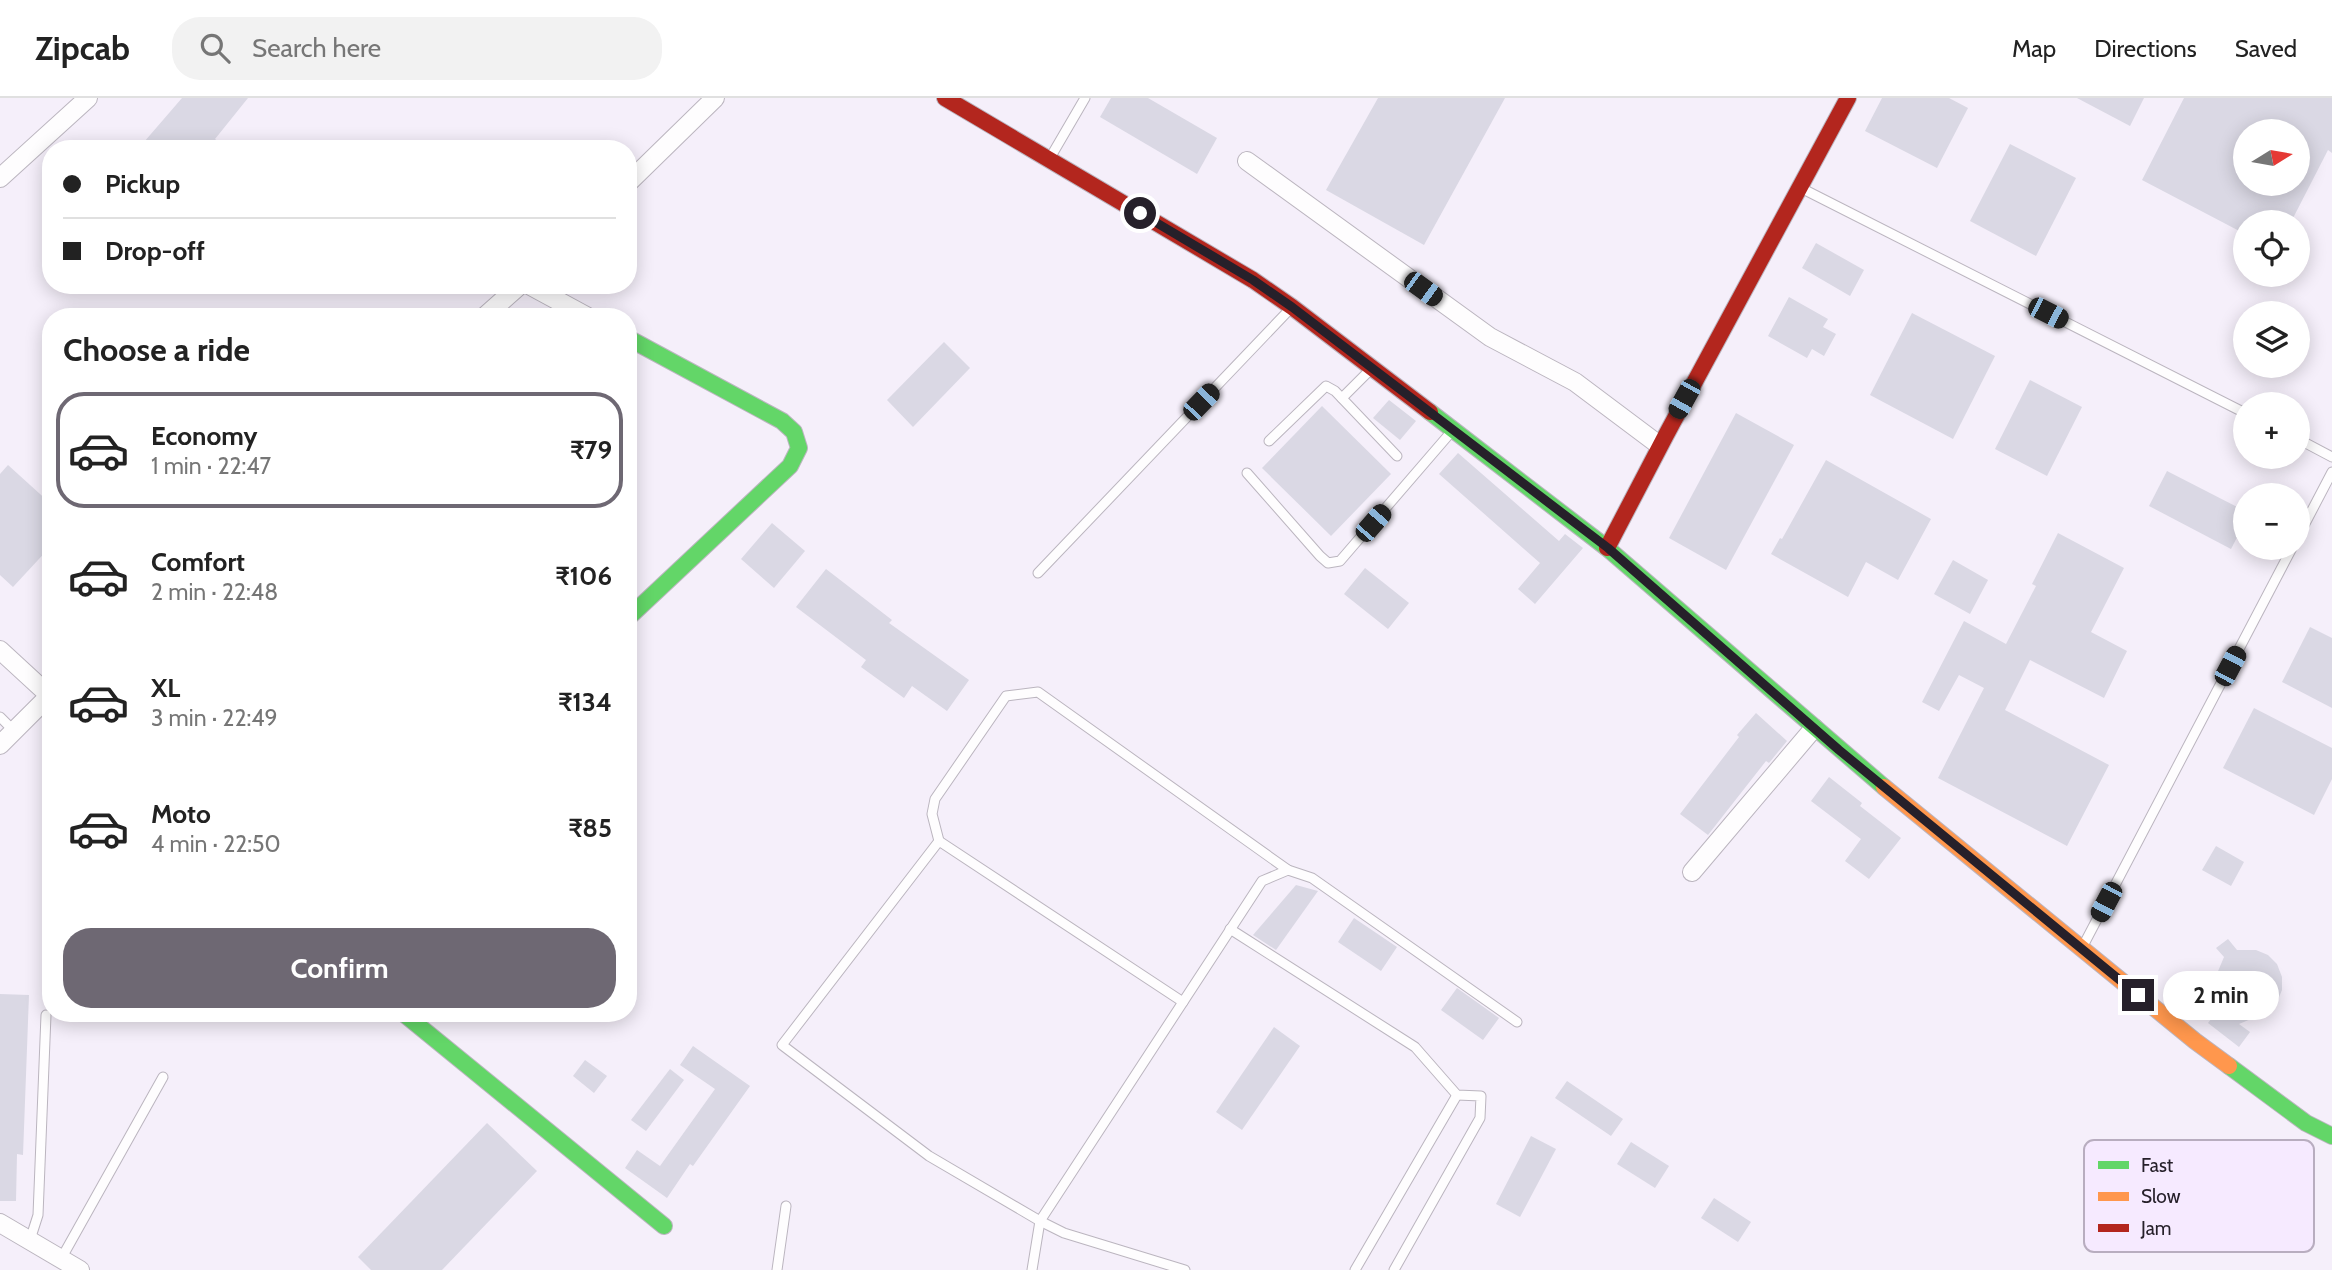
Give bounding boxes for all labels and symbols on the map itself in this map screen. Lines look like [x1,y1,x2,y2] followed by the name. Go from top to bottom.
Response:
[2233,119,2310,196] north arrow
[1124,197,1156,229] route start
[1400,268,1447,310] car
[2025,294,2072,332] car
[1665,376,1704,422] car
[1179,380,1224,424] car
[1352,500,1395,546] car
[2211,643,2250,689] car
[2087,879,2126,925] car
[2162,970,2278,1020] callout: 2 min
[2122,979,2154,1011] route end
[2084,1140,2314,1252] legend
[2141,1154,2174,1177] text: Fast
[2141,1185,2181,1208] text: Slow
[2140,1217,2171,1240] text: Jam

